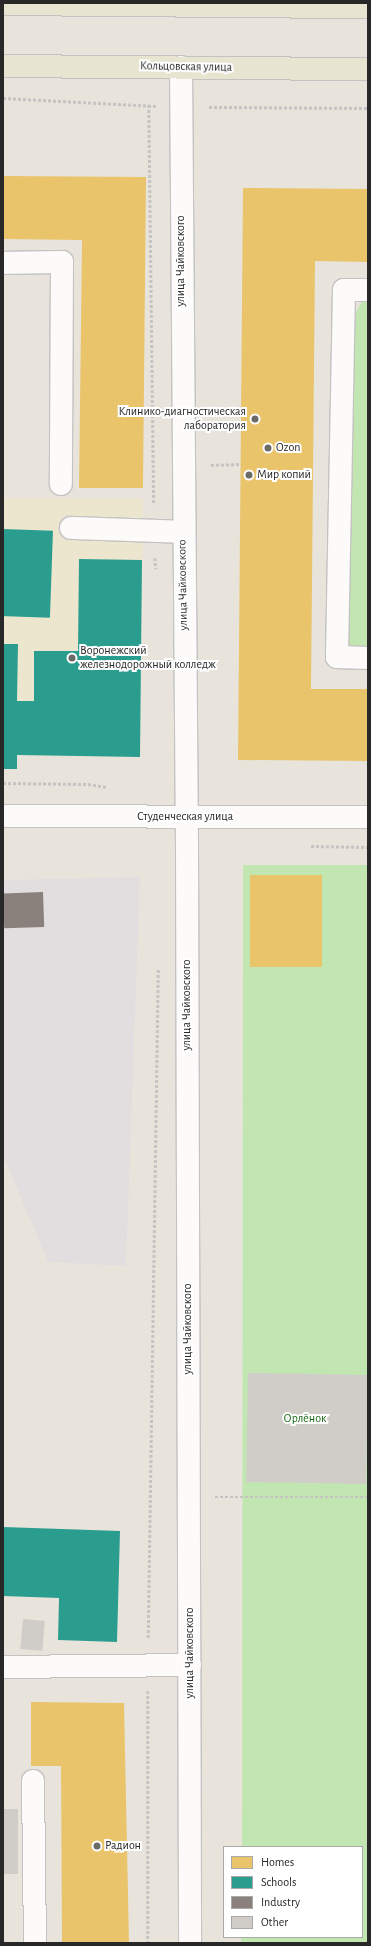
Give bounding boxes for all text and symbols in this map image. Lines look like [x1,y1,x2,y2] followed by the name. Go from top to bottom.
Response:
[140,59,232,75] street label: Кольцовская улица
[174,215,188,307] street label: улица Чайковского
[118,405,246,433] place label: Клинико-диагностическая лаборатория
[249,413,261,425] marker: Клинико-диагностическая лаборатория
[276,441,300,455] place label: Ozon
[263,443,273,453] marker: Ozon
[257,468,311,482] place label: Мир копий
[244,470,254,480] marker: Мир копий
[175,539,191,631] street label: улица Чайковского
[80,644,216,672] place label: Воронежский железнодорожный колледж
[67,653,77,663] marker: Воронежский железнодорожный колледж
[137,810,233,824] street label: Студенческая улица
[180,959,194,1051] street label: улица Чайковского
[181,1283,195,1375] street label: улица Чайковского
[284,1412,326,1426] park label: Орлёнок
[183,1607,197,1699] street label: улица Чайковского
[105,1839,141,1853] place label: Радион
[92,1841,102,1851] marker: Радион
[223,1846,363,1938] legend
[261,1856,294,1868] text: Homes
[261,1876,296,1888] text: Schools
[261,1896,300,1908] text: Industry
[261,1916,288,1928] text: Other

